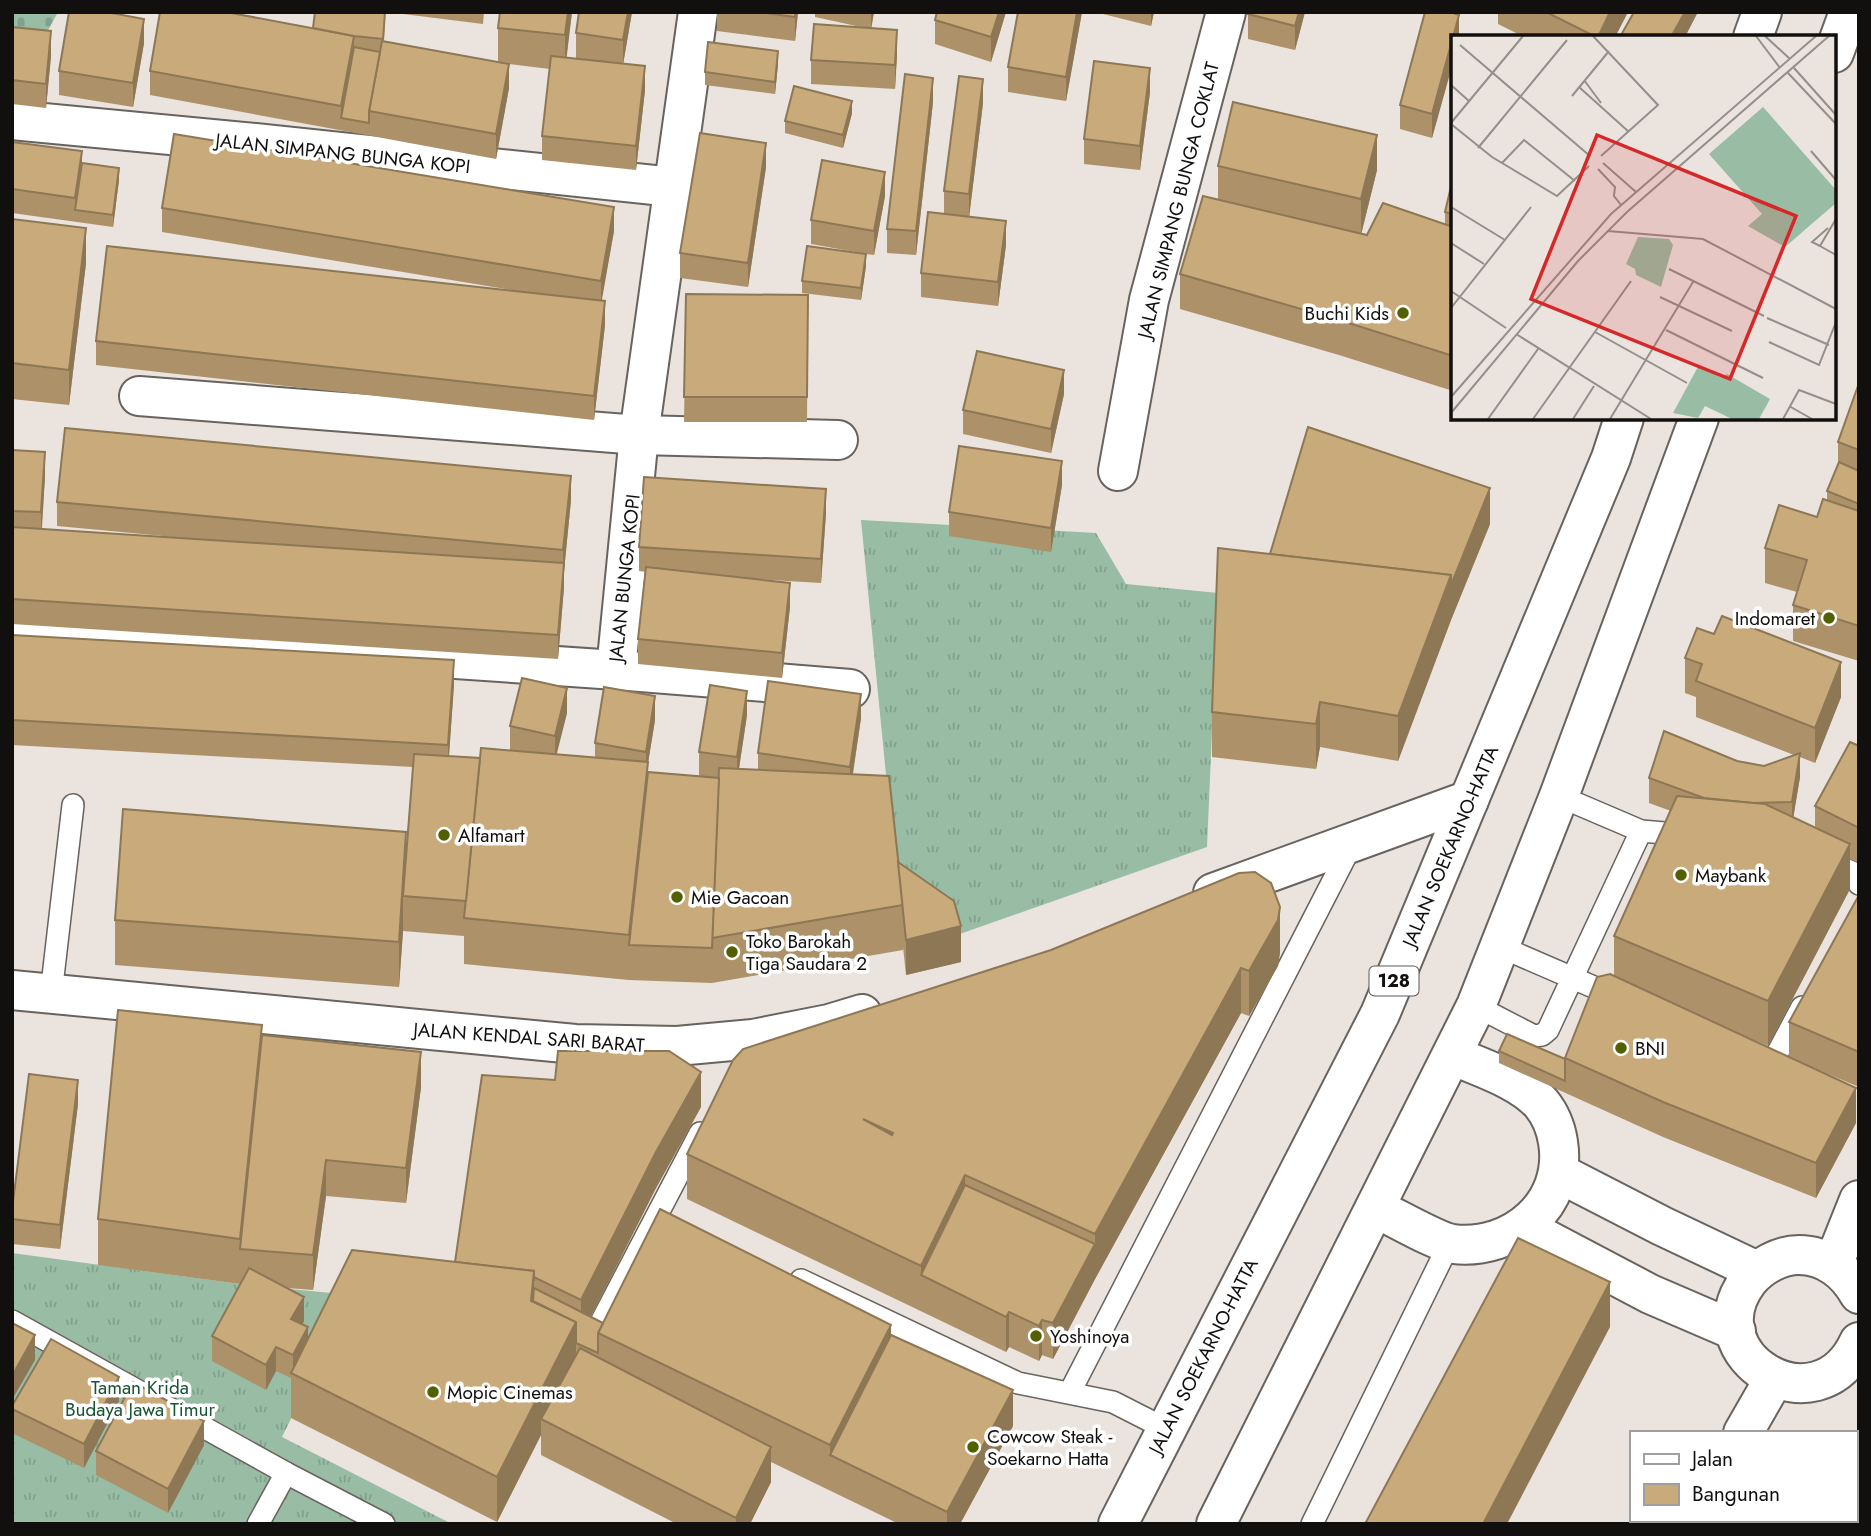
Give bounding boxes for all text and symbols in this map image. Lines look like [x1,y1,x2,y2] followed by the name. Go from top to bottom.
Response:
[1451,35,1836,420] inset map
[1130,59,1226,344] street label: JALAN SIMPANG BUNGA COKLAT
[211,126,472,180] street label: JALAN SIMPANG BUNGA KOPI
[1305,300,1389,327] place label: Buchi Kids
[1395,305,1411,321] marker: Buchi Kids
[602,493,647,666] street label: JALAN BUNGA KOPI
[1735,605,1815,632] place label: Indomaret
[1821,610,1837,626] marker: Indomaret
[1395,741,1505,954] street label: JALAN SOEKARNO-HATTA
[458,822,525,849] place label: Alfamart
[436,827,452,843] marker: Alfamart
[1695,862,1767,889] place label: Maybank
[1673,867,1689,883] marker: Maybank
[691,884,789,911] place label: Mie Gacoan
[669,889,685,905] marker: Mie Gacoan
[746,928,867,977] place label: Toko Barokah Tiga Saudara 2
[724,944,740,960] marker: Toko Barokah Tiga Saudara 2
[1370,966,1418,996] road number: 128
[409,1016,646,1059] street label: JALAN KENDAL SARI BARAT
[1635,1035,1665,1062] place label: BNI
[1613,1040,1629,1056] marker: BNI
[1141,1253,1265,1461] street label: JALAN SOEKARNO-HATTA
[1050,1323,1129,1350] place label: Yoshinoya
[1028,1328,1044,1344] marker: Yoshinoya
[65,1374,216,1423] park label: Taman Krida Budaya Jawa Timur
[447,1379,573,1406] place label: Mopic Cinemas
[425,1384,441,1400] marker: Mopic Cinemas
[987,1423,1112,1472] place label: Cowcow Steak - Soekarno Hatta
[1630,1431,1857,1522] legend
[965,1439,981,1455] marker: Cowcow Steak - Soekarno Hatta
[1689,1444,1733,1474] text: Jalan
[1692,1479,1780,1509] text: Bangunan

